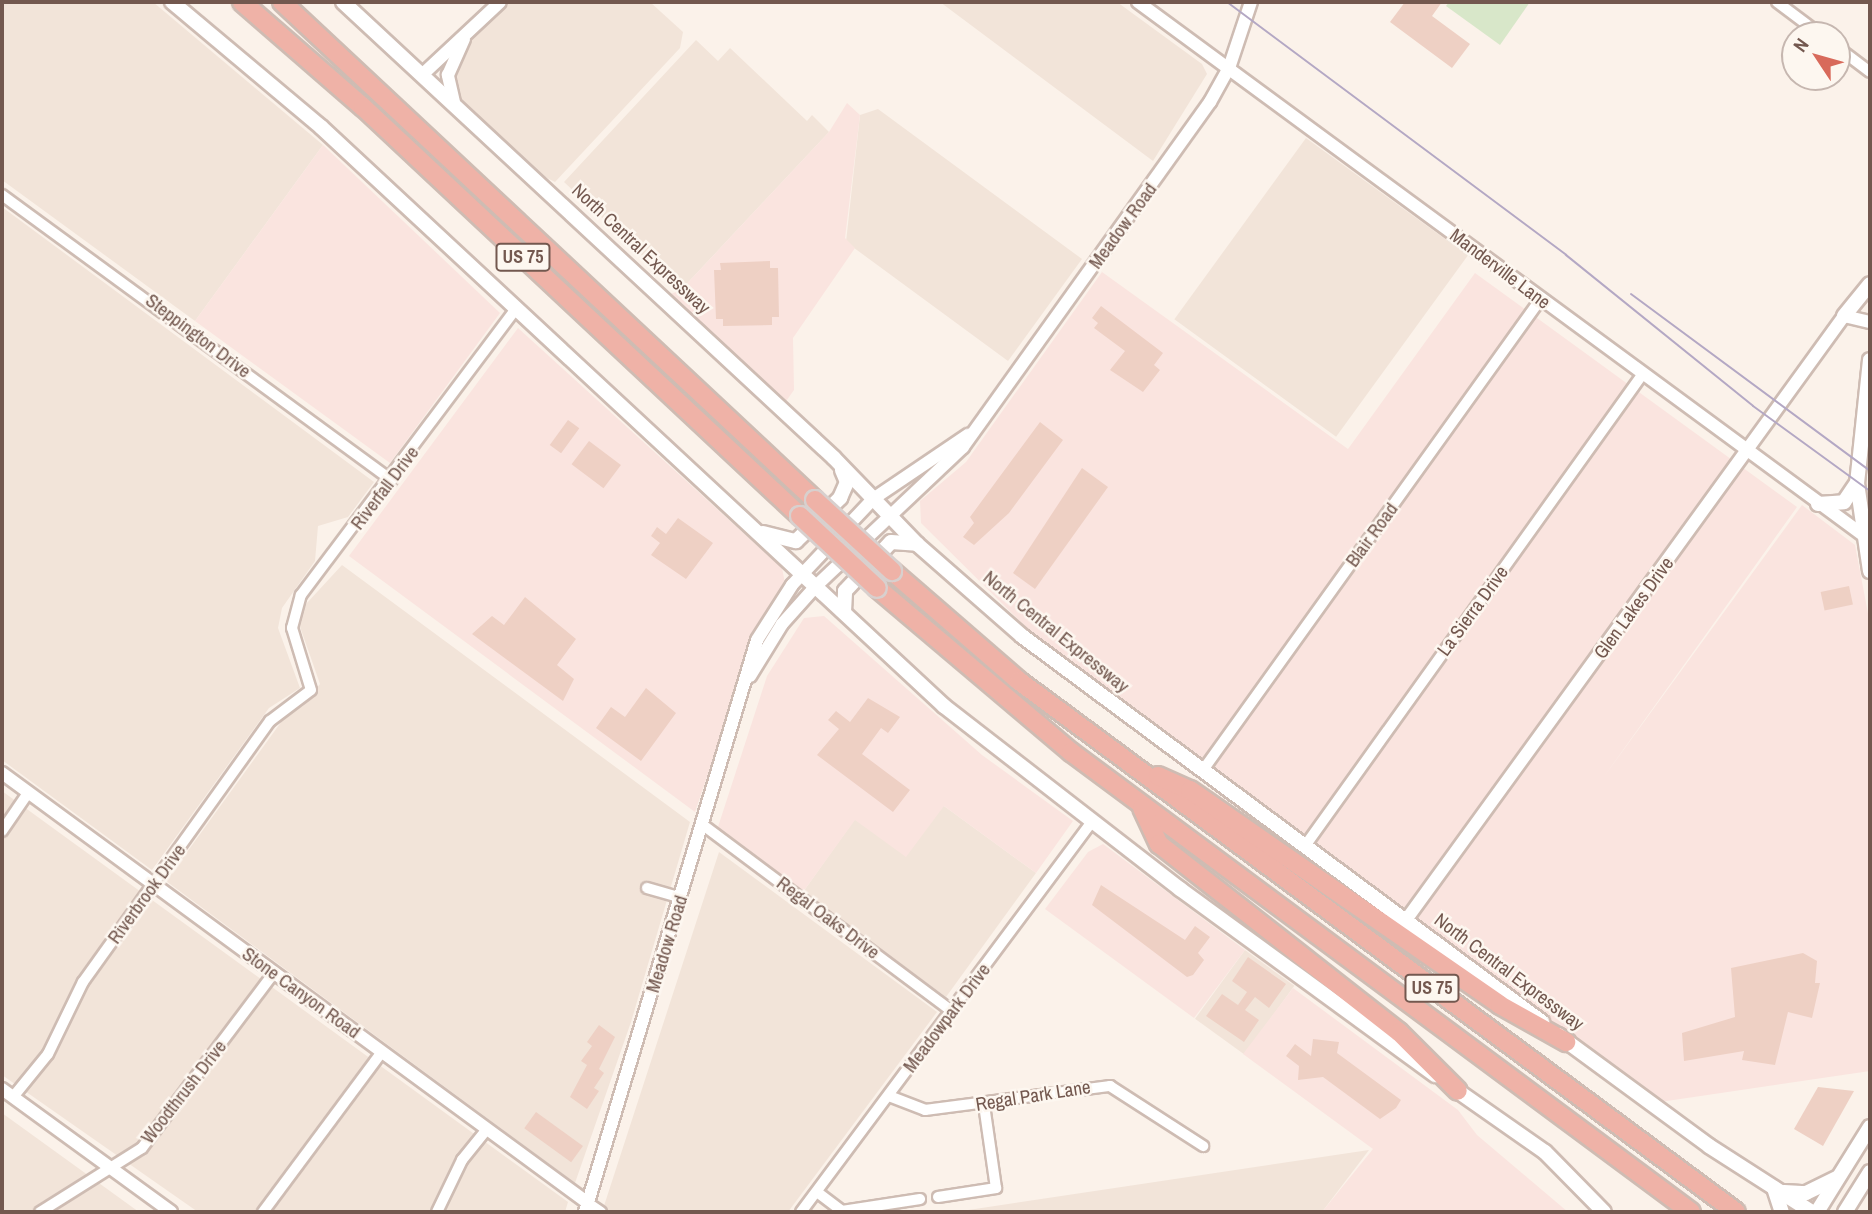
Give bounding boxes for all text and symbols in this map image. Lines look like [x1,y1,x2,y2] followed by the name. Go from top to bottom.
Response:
[1781,21,1851,91] north arrow
[1787,33,1814,57] text: N
[567,179,715,319] street label: North Central Expressway
[1084,179,1162,273] street label: Meadow Road
[1445,224,1555,314] street label: Manderville Lane
[495,243,551,272] road number: US 75
[141,289,255,383] street label: Steppington Drive
[346,442,424,534] street label: Riverfall Drive
[1341,499,1403,571] street label: Blair Road
[1589,553,1679,663] street label: Glen Lakes Drive
[1433,562,1513,660] street label: La Sierra Drive
[979,566,1133,698] street label: North Central Expressway
[103,840,191,948] street label: Riverbrook Drive
[772,872,884,964] street label: Regal Oaks Drive
[641,893,693,995] street label: Meadow Road
[1430,908,1588,1036] street label: North Central Expressway
[238,943,364,1043] street label: Stone Canyon Road
[899,959,995,1077] street label: Meadowpark Drive
[1404,973,1460,1002] road number: US 75
[136,1036,232,1148] street label: Woodthrush Drive
[974,1076,1092,1116] street label: Regal Park Lane

